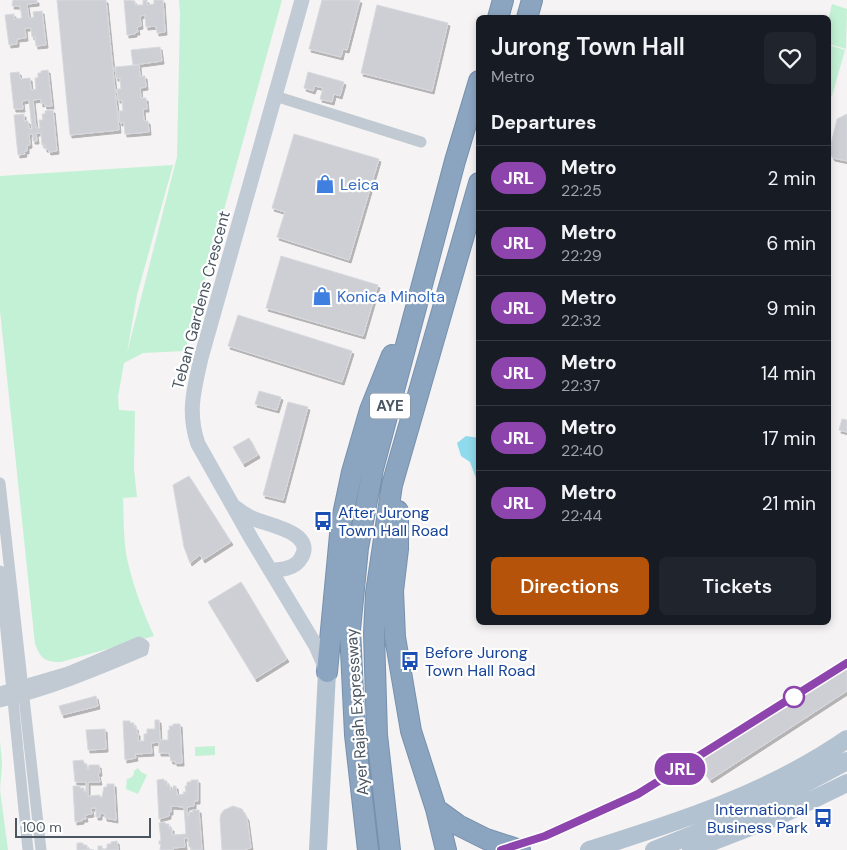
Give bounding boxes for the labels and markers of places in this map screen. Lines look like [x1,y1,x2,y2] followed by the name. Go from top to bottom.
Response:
[314,173,336,195] shop icon: Leica
[340,174,379,195] place label: Leica
[311,285,333,307] shop icon: Konica Minolta
[337,286,445,307] place label: Konica Minolta
[338,502,449,541] place label: After Jurong Town Hall Road
[312,510,334,532] bus stop icon: After Jurong Town Hall Road
[425,642,536,681] place label: Before Jurong Town Hall Road
[399,650,421,672] bus stop icon: Before Jurong Town Hall Road
[783,686,805,708] unlabelled marker
[707,799,808,838] place label: International Business Park
[812,807,834,829] bus stop icon: International Business Park

